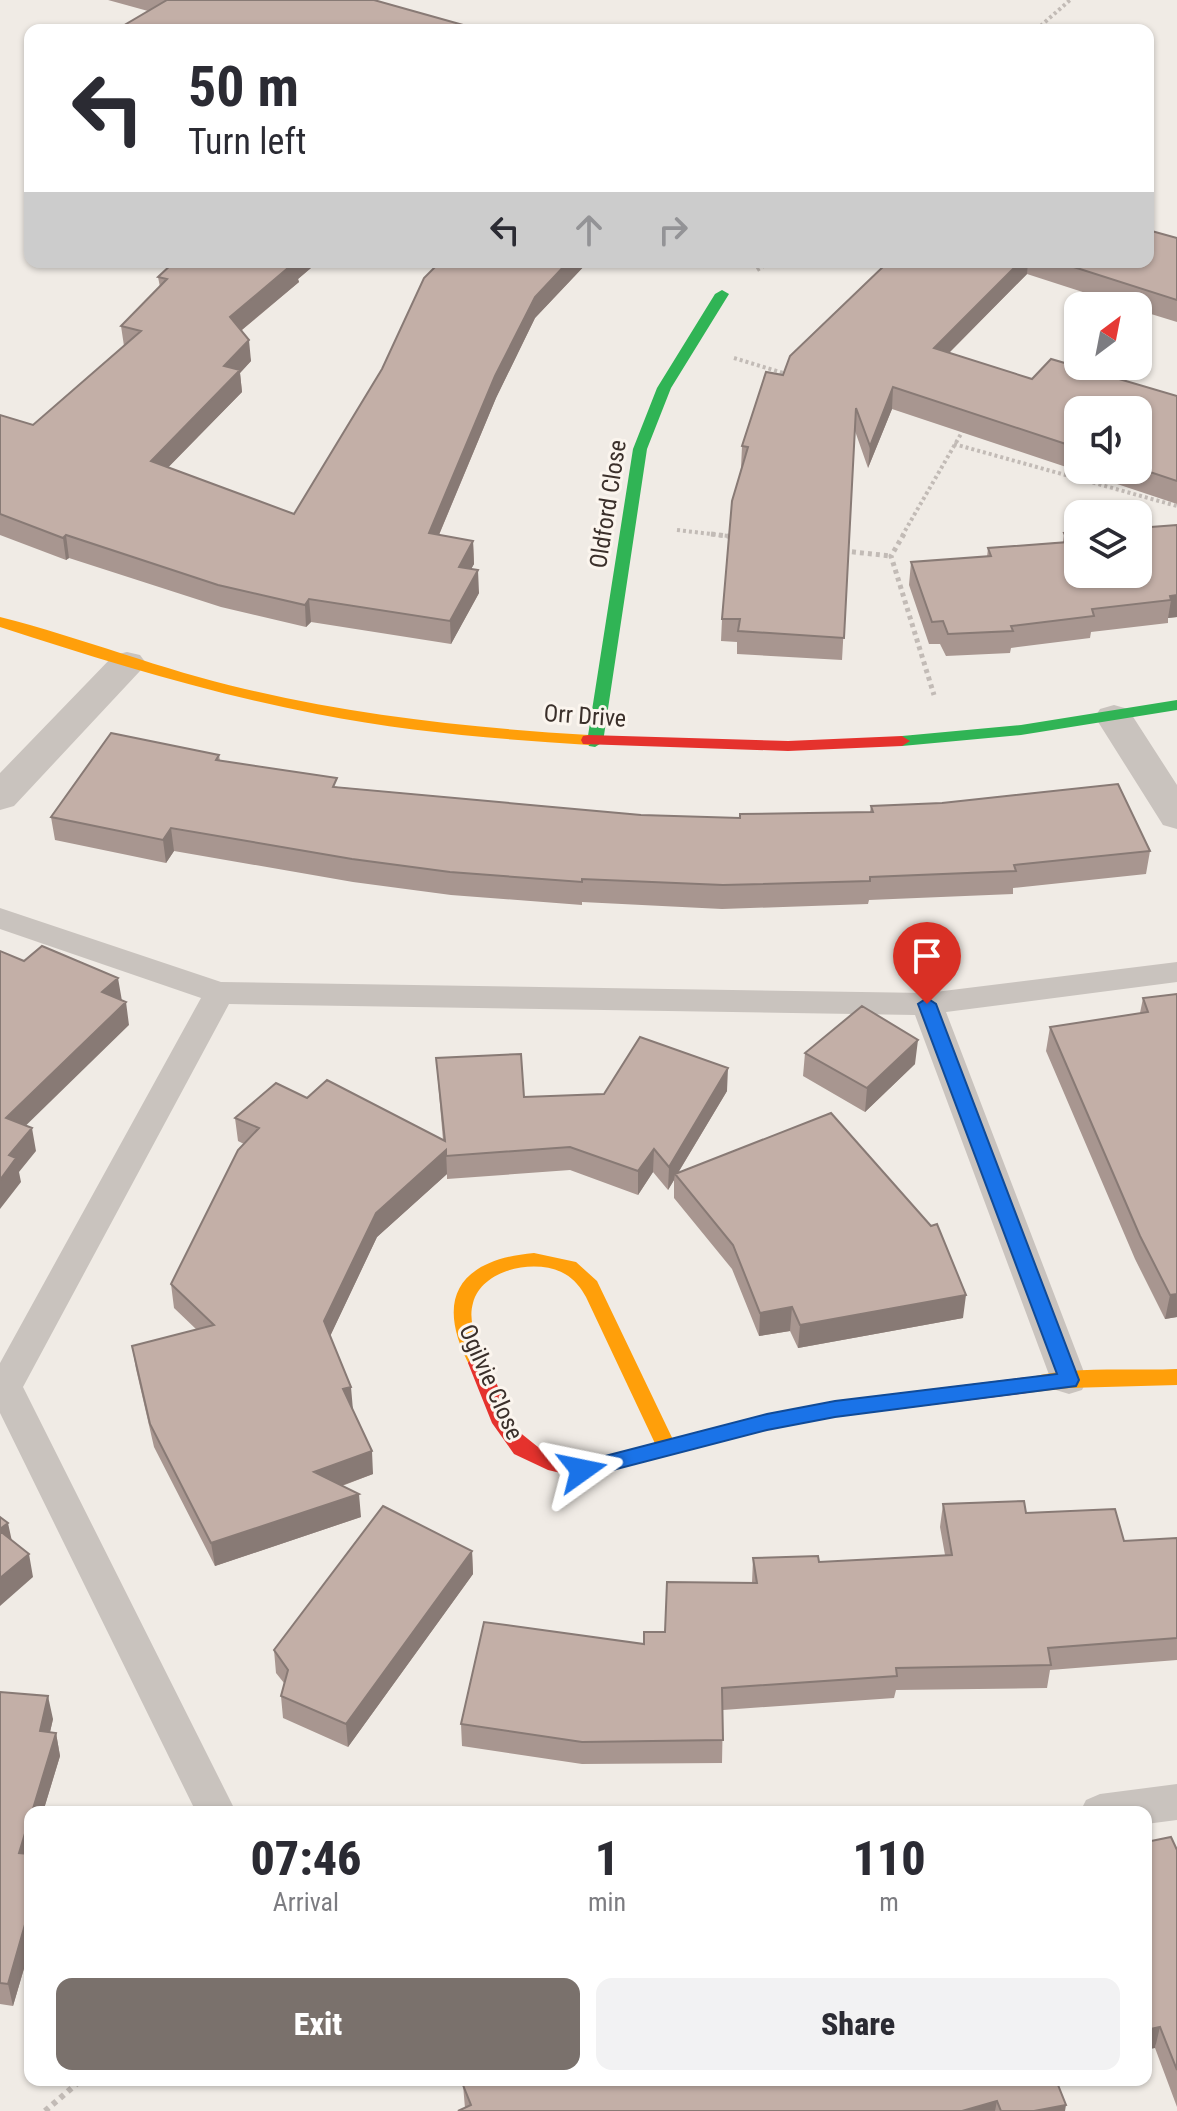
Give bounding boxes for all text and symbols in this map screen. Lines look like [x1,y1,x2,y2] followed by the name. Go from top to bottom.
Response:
[188,54,299,120] text: 50 m
[56,56,160,160] icon: left
[188,121,306,163] text: Turn left
[483,208,527,252] icon: left
[567,208,611,252] icon: ahead
[651,208,695,252] icon: right
[1064,292,1152,380] north arrow
[1064,292,1152,588] map controls
[1064,396,1152,484] button: sound
[584,438,632,570] street label: Oldford Close
[1064,500,1152,588] button: layers
[543,699,627,733] street label: Orr Drive
[893,922,961,1004] pin
[905,934,949,978] icon: arrive
[453,1320,529,1444] street label: Ogilvie Close
[540,1428,624,1512] position arrow
[250,1830,362,1887] text: 07:46
[595,1830,619,1887] text: 1
[852,1830,926,1887] text: 110
[273,1887,339,1917] text: Arrival
[588,1887,626,1917] text: min
[879,1887,899,1917] text: m
[56,1978,580,2070] button: Exit
[596,1978,1120,2070] button: Share

